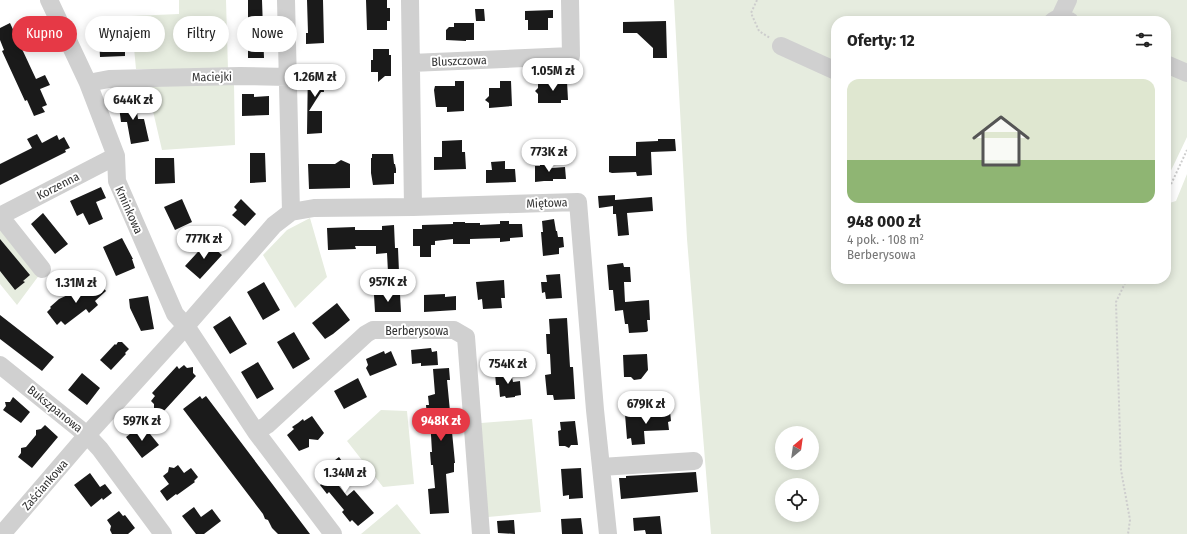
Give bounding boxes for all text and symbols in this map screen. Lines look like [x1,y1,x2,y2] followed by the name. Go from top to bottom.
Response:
[12,16,77,52] chip: Kupno
[85,16,165,52] chip: Wynajem
[173,16,229,52] chip: Filtry
[237,16,297,52] chip: Nowe
[1133,29,1155,51] icon: filters
[847,30,915,51] text: Oferty: 12
[431,53,487,69] street label: Bluszczowa
[512,58,594,92] pin: 1.05M zł
[531,63,575,78] text: 1.05M zł
[274,64,356,98] pin: 1.26M zł
[294,69,336,84] text: 1.26M zł
[192,70,232,84] street label: Maciejki
[96,87,170,121] pin: 644K zł
[113,92,153,107] text: 644K zł
[965,105,1037,177] icon: home
[512,139,586,173] pin: 773K zł
[530,144,568,159] text: 773K zł
[34,169,82,203] street label: Korzenna
[112,184,146,236] street label: Kminkowa
[526,195,568,211] street label: Miętowa
[847,211,921,232] text: 948 000 zł
[167,226,241,260] pin: 777K zł
[186,231,222,246] text: 777K zł
[847,232,924,247] text: 4 pok. · 108 m²
[847,247,916,262] text: Berberysowa
[351,269,425,303] pin: 957K zł
[35,270,117,304] pin: 1.31M zł
[369,274,407,289] text: 957K zł
[55,275,97,290] text: 1.31M zł
[385,324,449,338] street label: Berberysowa
[471,351,545,385] pin: 754K zł
[489,356,527,371] text: 754K zł
[25,383,85,435] street label: Bukszpanowa
[609,391,683,425] pin: 679K zł
[627,396,665,411] text: 679K zł
[105,408,179,442] pin: 597K zł
[404,408,478,442] pin: 948K zł
[123,413,161,428] text: 597K zł
[421,413,461,428] text: 948K zł
[775,426,819,470] north arrow
[775,426,819,522] map controls
[19,457,71,513] street label: Zaściankowa
[304,460,386,494] pin: 1.34M zł
[323,465,367,480] text: 1.34M zł
[775,478,819,522] button: locate

